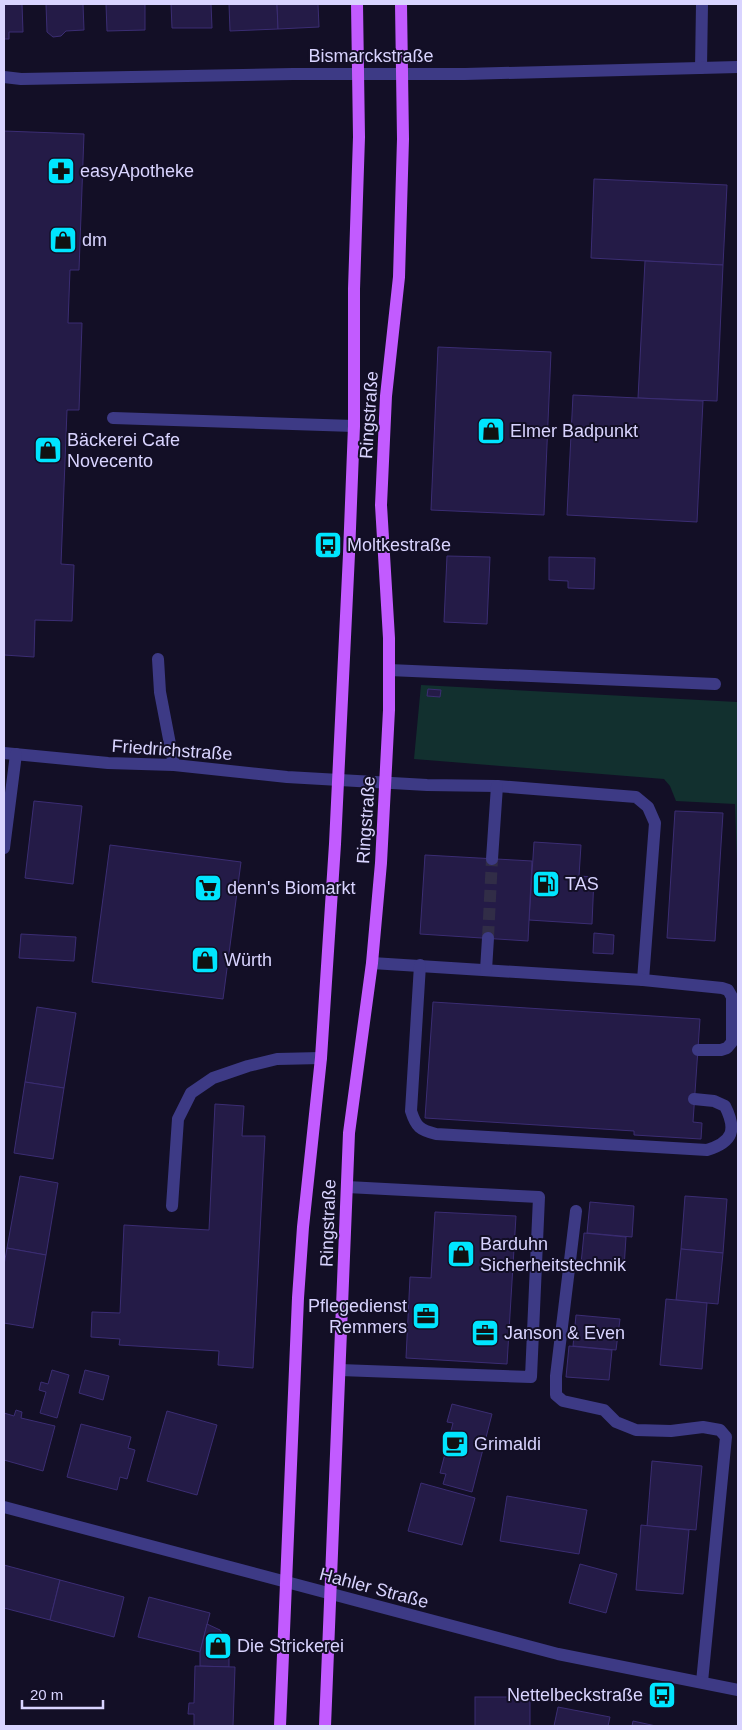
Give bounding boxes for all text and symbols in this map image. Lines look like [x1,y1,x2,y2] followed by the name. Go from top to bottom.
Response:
[308,46,434,66] street label: Bismarckstraße
[46,156,76,186] pharmacy icon: easyApotheke
[80,161,194,181] place label: easyApotheke
[48,225,78,255] shop icon: dm
[82,230,107,250] place label: dm
[356,370,382,460] street label: Ringstraße
[476,416,506,446] shop icon: Elmer Badpunkt
[510,421,638,441] place label: Elmer Badpunkt
[67,430,180,471] place label: Bäckerei Cafe Novecento
[33,435,63,465] shop icon: Bäckerei Cafe Novecento
[313,530,343,560] bus stop icon: Moltkestraße
[347,535,451,555] place label: Moltkestraße
[111,736,233,764] street label: Friedrichstraße
[353,775,379,865] street label: Ringstraße
[531,869,561,899] fuel station icon: TAS
[193,873,223,903] supermarket icon: denn's Biomarkt
[565,874,599,894] place label: TAS
[227,878,356,898] place label: denn's Biomarkt
[190,945,220,975] shop icon: Würth
[224,950,272,970] place label: Würth
[316,1179,340,1267] street label: Ringstraße
[480,1234,627,1275] place label: Barduhn Sicherheitstechnik
[446,1239,476,1269] shop icon: Barduhn Sicherheitstechnik
[308,1296,407,1337] place label: Pflegedienst Remmers
[411,1301,441,1331] office icon: Pflegedienst Remmers
[470,1318,500,1348] office icon: Janson & Even
[504,1323,625,1343] place label: Janson & Even
[440,1429,470,1459] cafe icon: Grimaldi
[474,1434,541,1454] place label: Grimaldi
[317,1564,431,1612] street label: Hahler Straße
[203,1631,233,1661] shop icon: Die Strickerei
[237,1636,344,1656] place label: Die Strickerei
[22,1678,104,1710] scale bar
[647,1680,677,1710] bus stop icon: Nettelbeckstraße
[507,1685,643,1705] place label: Nettelbeckstraße
[30,1686,63,1703] text: 20 m

